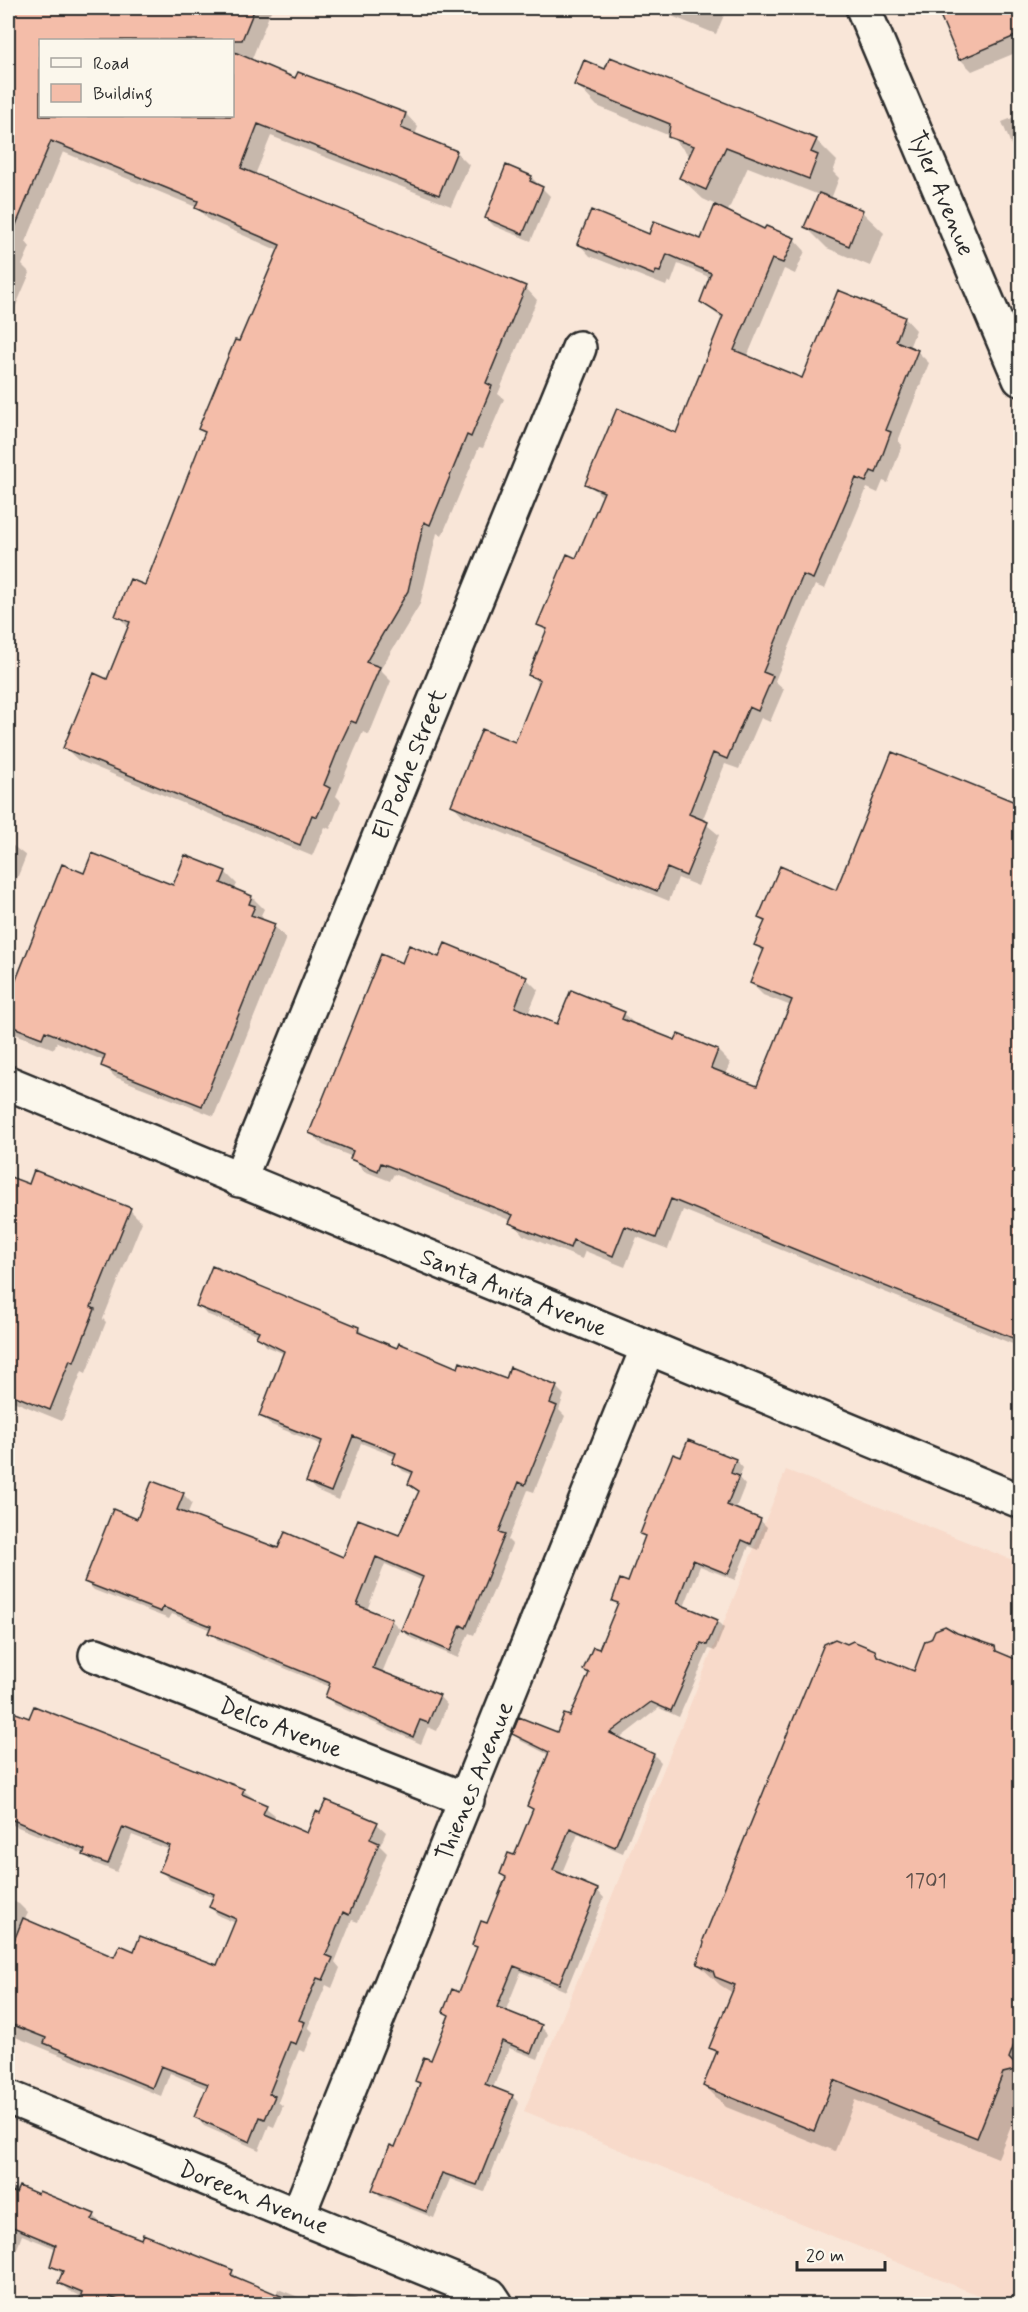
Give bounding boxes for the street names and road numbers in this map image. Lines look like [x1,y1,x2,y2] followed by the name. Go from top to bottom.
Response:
[900,126,981,261] street label: Tyler Avenue
[366,684,455,845] street label: El Poche Street
[415,1242,612,1345] street label: Santa Anita Avenue
[214,1691,347,1766] street label: Delco Avenue
[429,1697,522,1866] street label: Thienes Avenue
[174,2154,333,2243] street label: Doreen Avenue

